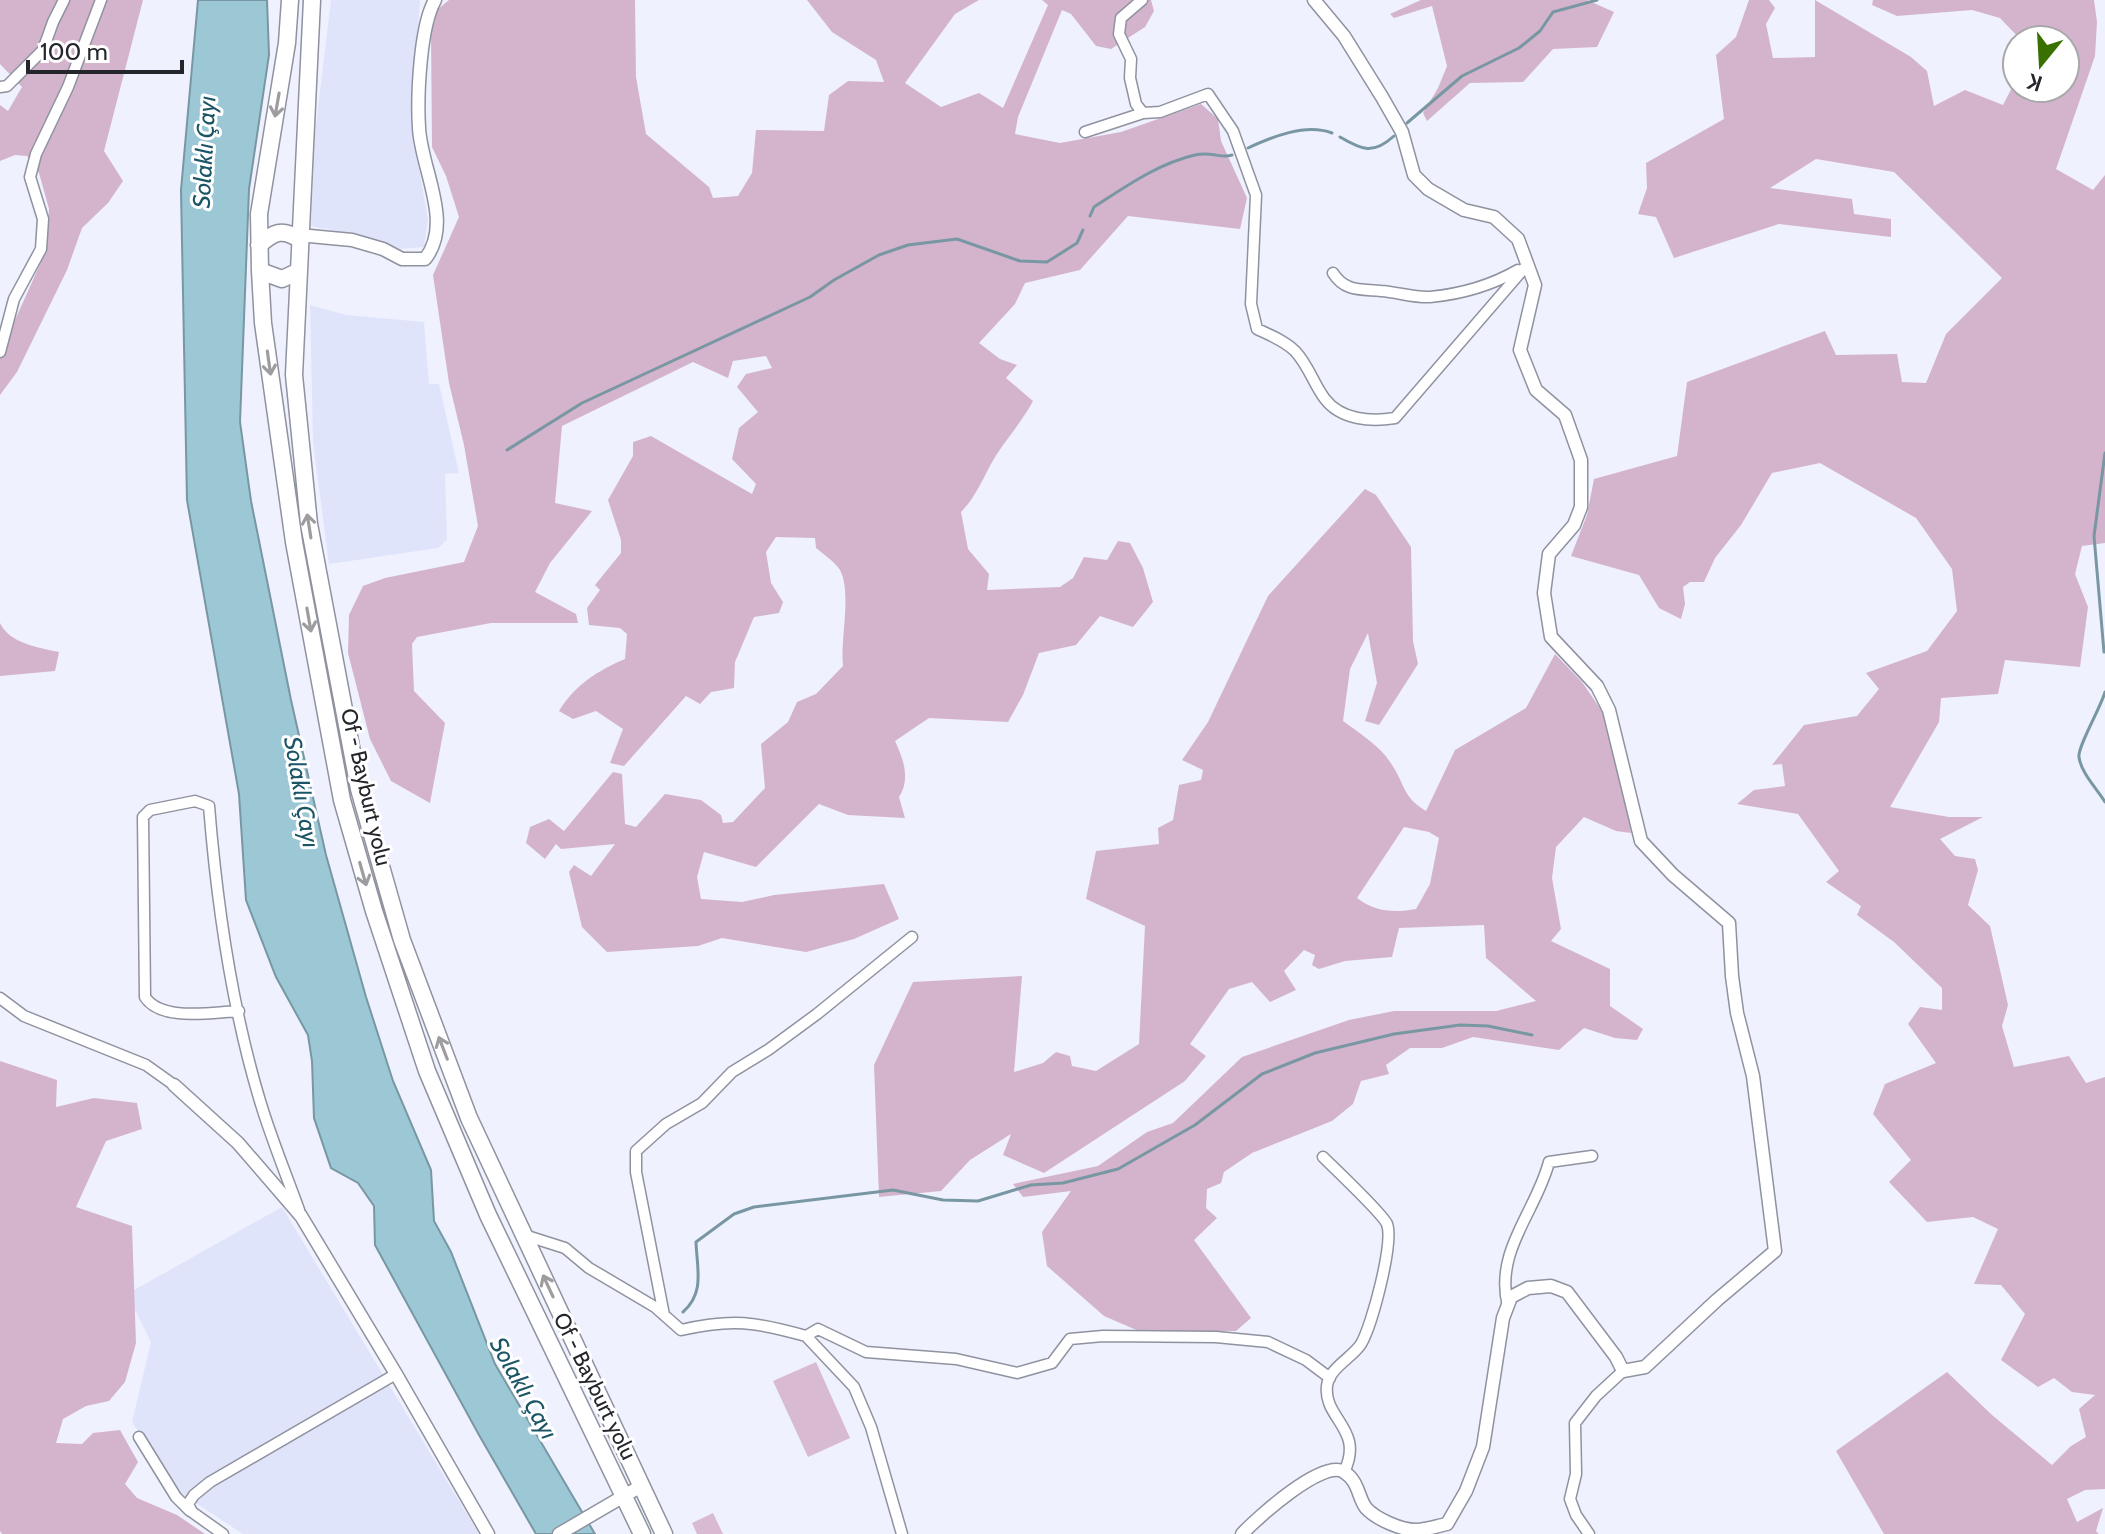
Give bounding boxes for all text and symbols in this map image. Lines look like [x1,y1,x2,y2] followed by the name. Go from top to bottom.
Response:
[28,24,182,74] scale bar
[2001,24,2081,104] north arrow
[40,37,108,66] text: 100 m
[2024,68,2046,98] text: K
[269,92,284,117] one-way arrow
[187,95,221,209] water label: Solaklı Çayı
[262,350,277,375] one-way arrow
[301,514,316,539] one-way arrow
[302,607,317,632] one-way arrow
[335,706,397,868] street label: Of - Bayburt yolu
[278,734,326,850] water label: Solaklı Çayı
[356,860,371,886] one-way arrow
[435,1036,449,1061] one-way arrow
[539,1274,554,1299] one-way arrow
[548,1308,642,1464] street label: Of - Bayburt yolu
[484,1332,564,1444] water label: Solaklı Çayı

